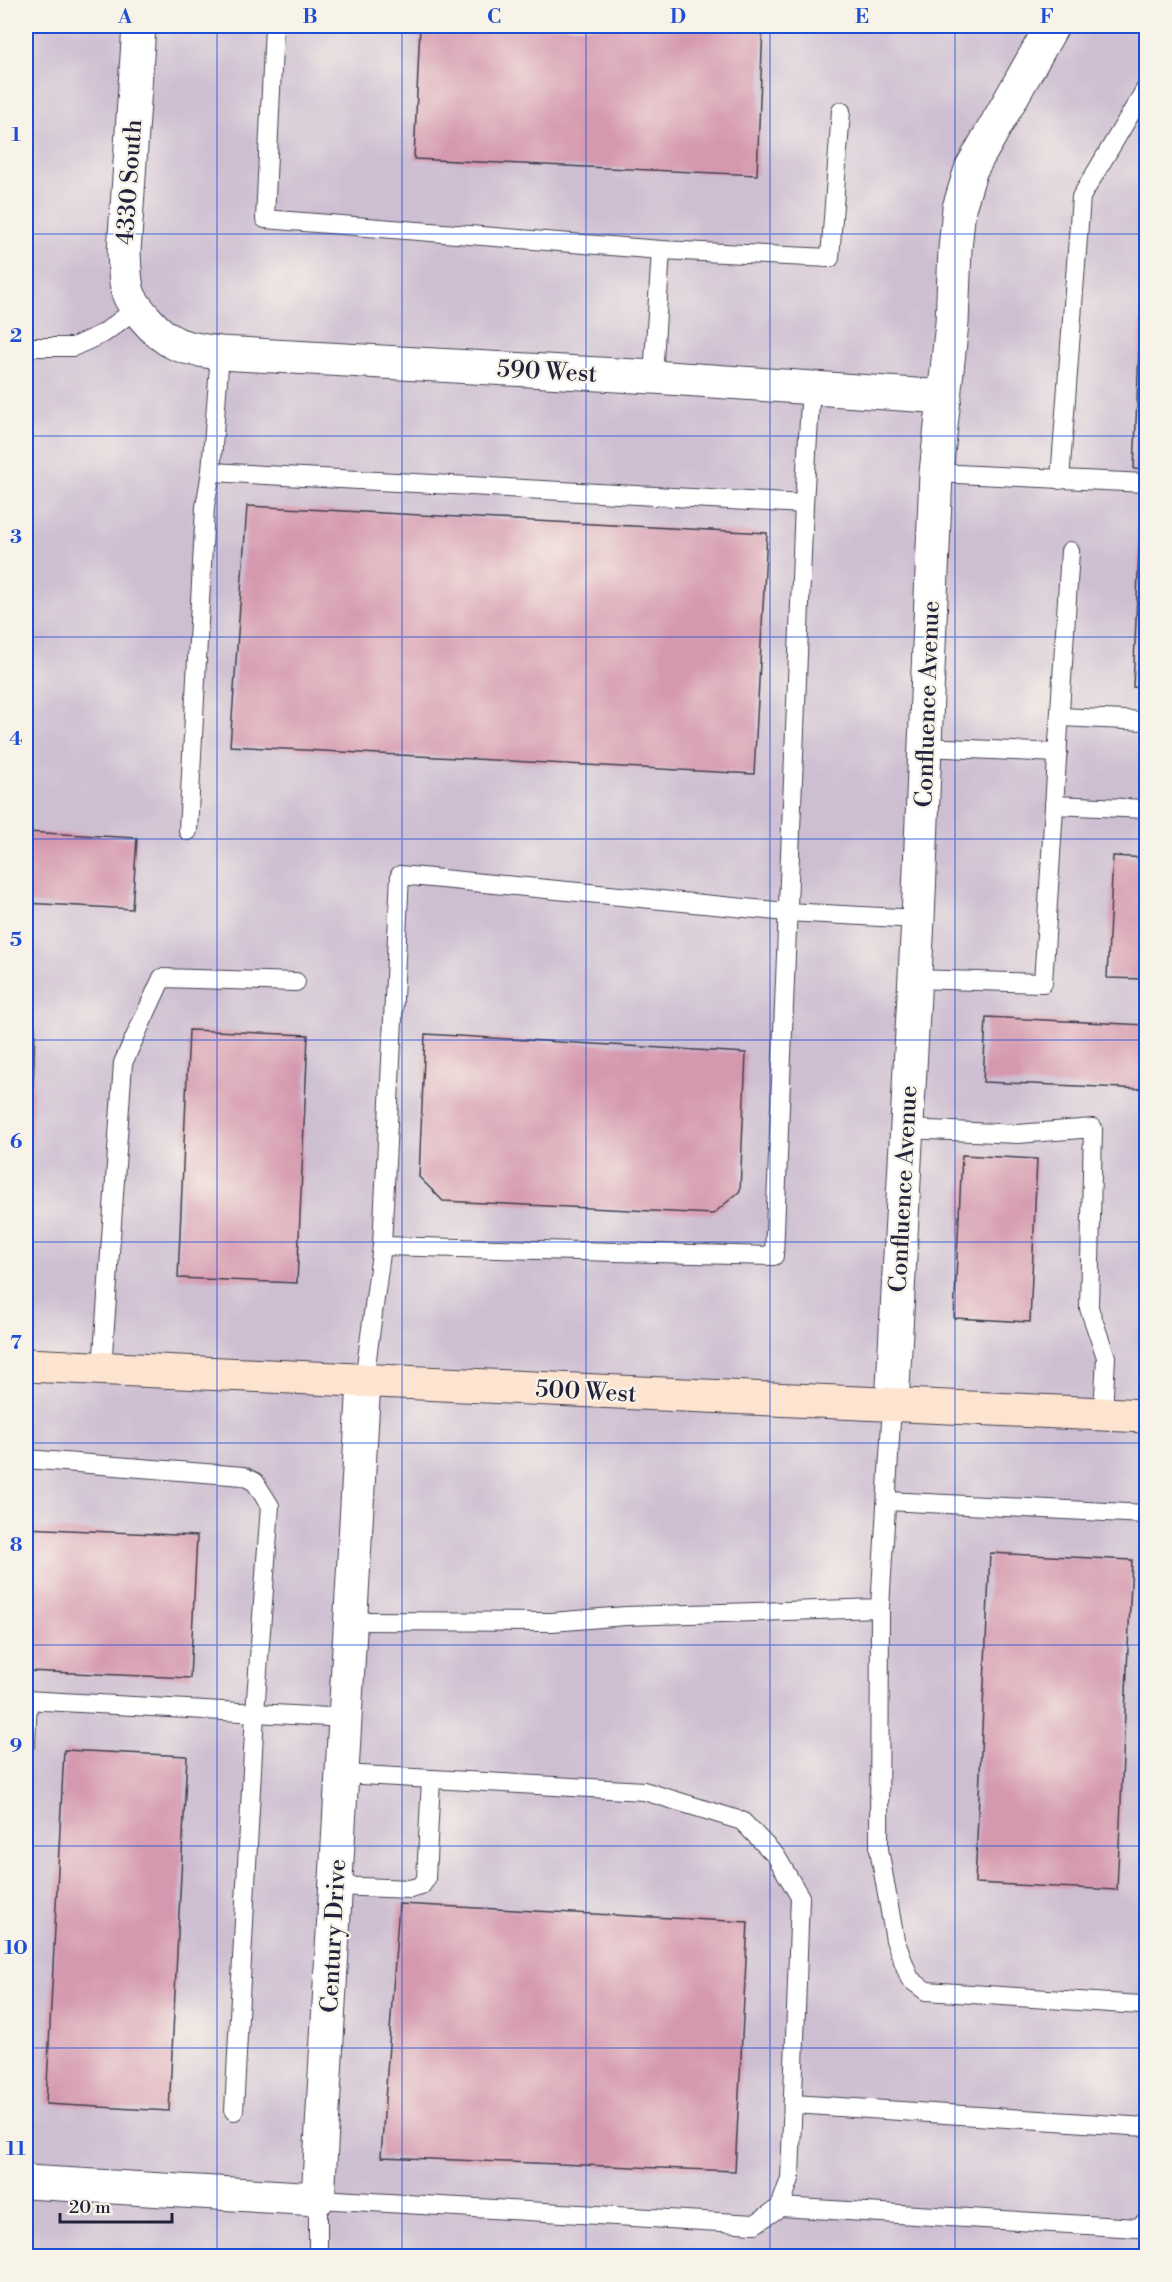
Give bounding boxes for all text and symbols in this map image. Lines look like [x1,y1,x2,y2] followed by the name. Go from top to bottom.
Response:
[117,5,133,30] text: A
[302,5,318,30] text: B
[487,5,501,30] text: C
[670,5,686,30] text: D
[855,5,869,30] text: E
[1040,5,1054,30] text: F
[111,118,149,246] street label: 4330 South
[11,123,21,148] text: 1
[10,324,22,349] text: 2
[496,354,598,390] street label: 590 West
[10,525,22,550] text: 3
[909,600,947,808] street label: Confluence Avenue
[9,727,23,752] text: 4
[10,928,22,953] text: 5
[884,1085,924,1293] street label: Confluence Avenue
[10,1130,23,1155] text: 6
[10,1331,22,1356] text: 7
[534,1374,638,1410] street label: 500 West
[10,1533,23,1558] text: 8
[10,1734,22,1759] text: 9
[315,1858,353,2014] street label: Century Drive
[4,1936,28,1961] text: 10
[6,2137,26,2162] text: 11
[60,2186,172,2224] scale bar
[69,2196,111,2219] text: 20 m

